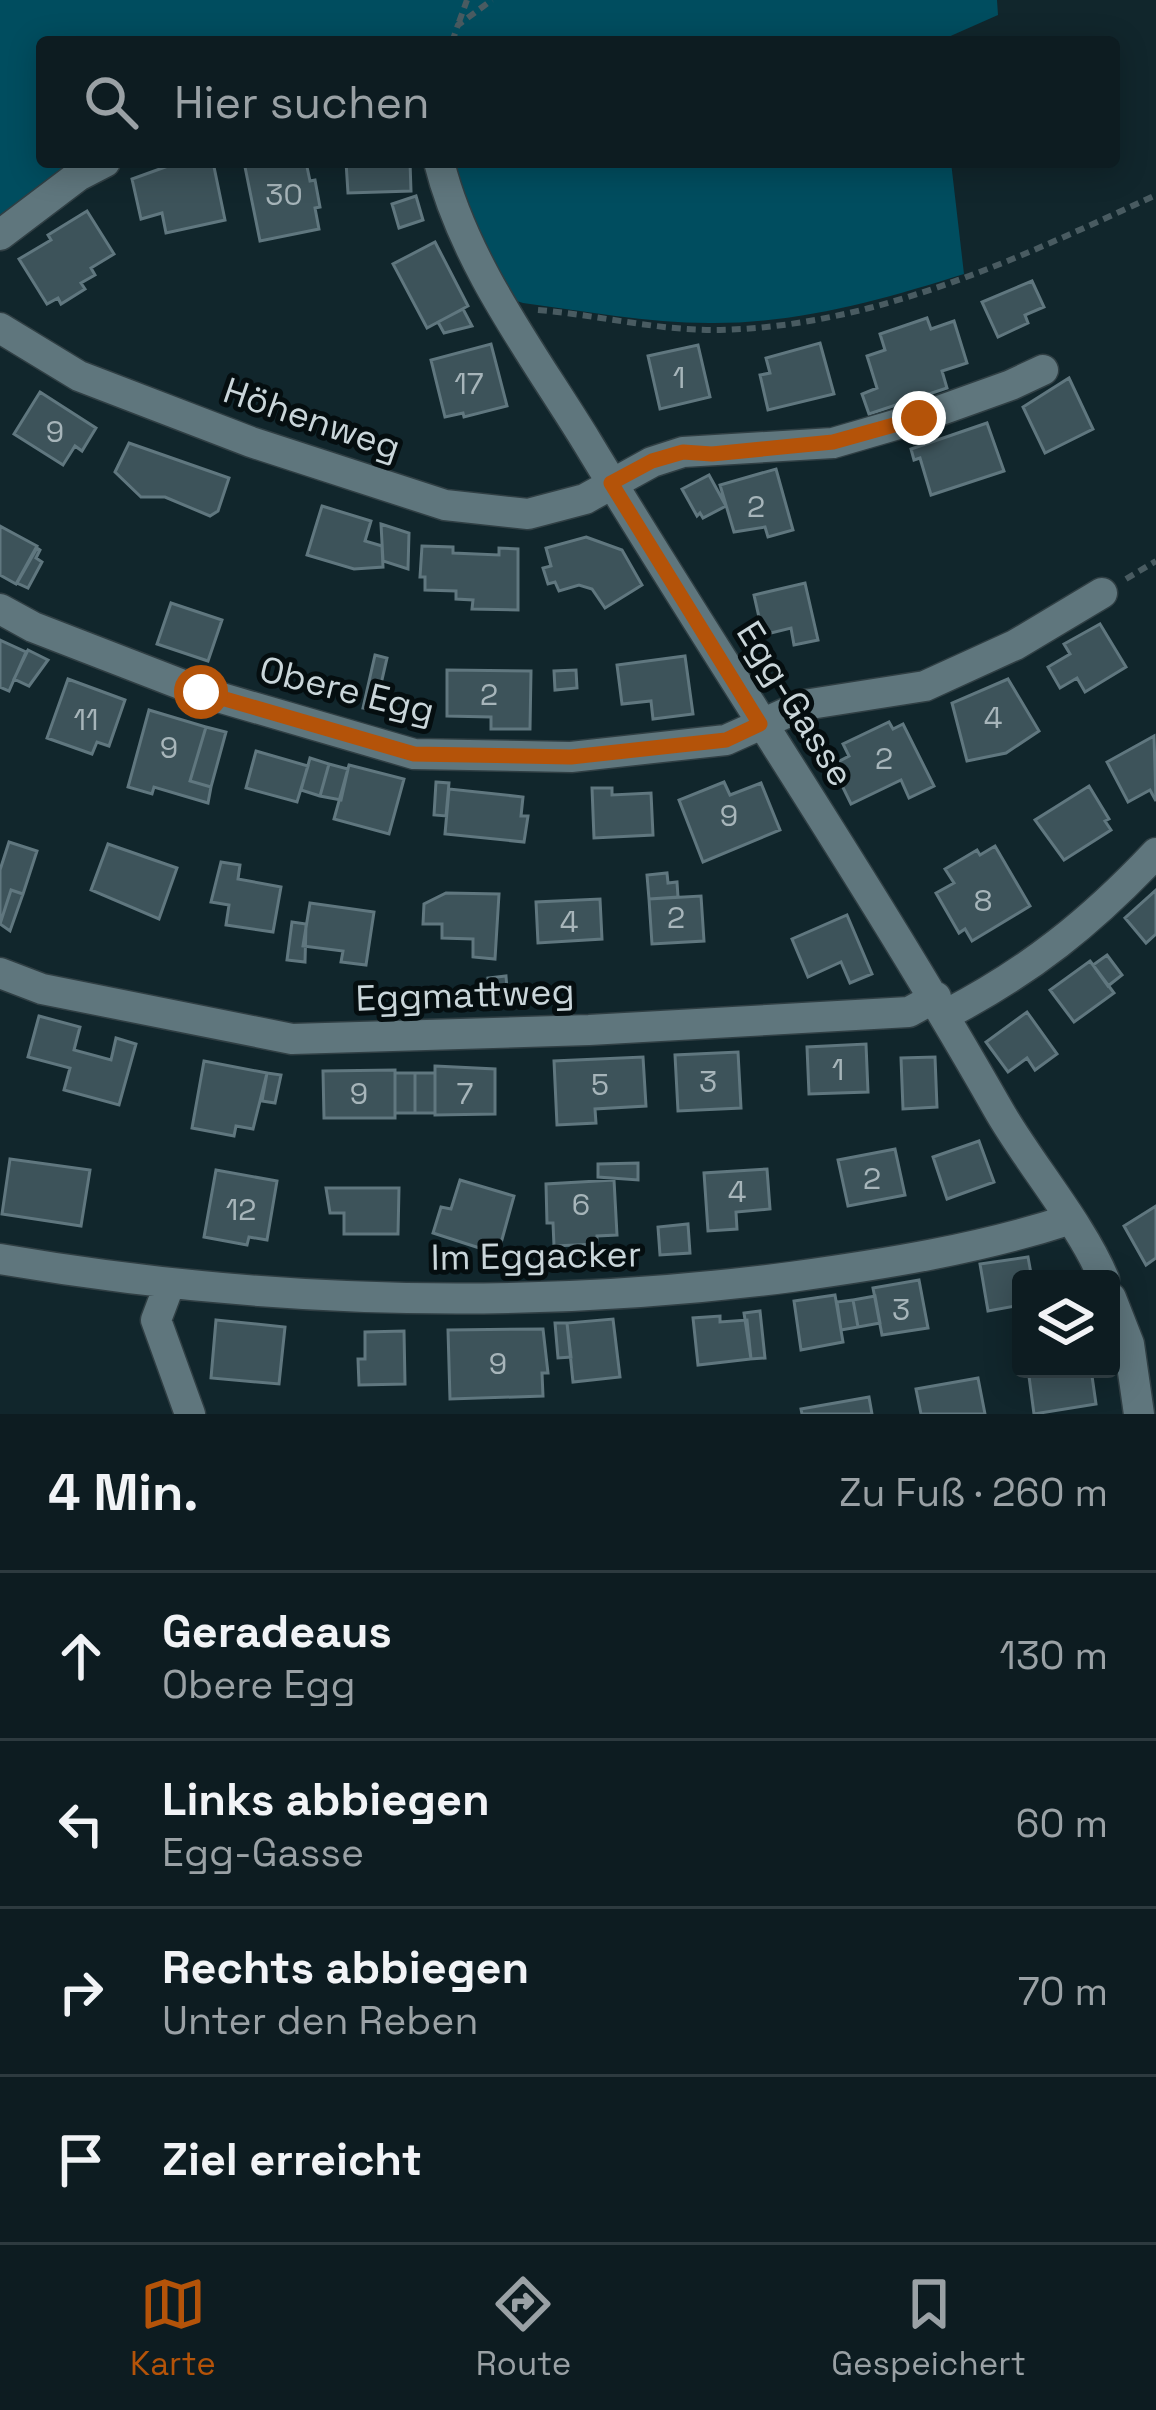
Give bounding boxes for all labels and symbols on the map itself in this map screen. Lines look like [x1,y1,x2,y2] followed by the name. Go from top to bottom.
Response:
[265,175,303,214] house number: 30
[673,358,685,397] house number: 1
[454,364,484,403] house number: 17
[218,367,406,471] street label: Höhenweg
[892,391,946,445] route end
[46,412,64,451] house number: 9
[747,487,765,526] house number: 2
[726,613,864,795] street label: Egg-Gasse
[255,646,439,734] street label: Obere Egg
[174,665,228,719] route start
[480,675,498,714] house number: 2
[984,698,1002,737] house number: 4
[73,700,99,739] house number: 11
[160,728,178,767] house number: 9
[875,739,893,778] house number: 2
[720,796,738,835] house number: 9
[974,881,992,920] house number: 8
[667,898,685,937] house number: 2
[560,902,578,941] house number: 4
[355,968,575,1022] street label: Eggmattweg
[832,1050,844,1089] house number: 1
[699,1062,717,1101] house number: 3
[591,1065,609,1104] house number: 5
[350,1074,368,1113] house number: 9
[457,1074,473,1113] house number: 7
[863,1159,881,1198] house number: 2
[728,1172,746,1211] house number: 4
[572,1185,590,1224] house number: 6
[226,1190,256,1229] house number: 12
[430,1231,642,1281] street label: Im Eggacker
[892,1290,910,1329] house number: 3
[489,1344,507,1383] house number: 9

